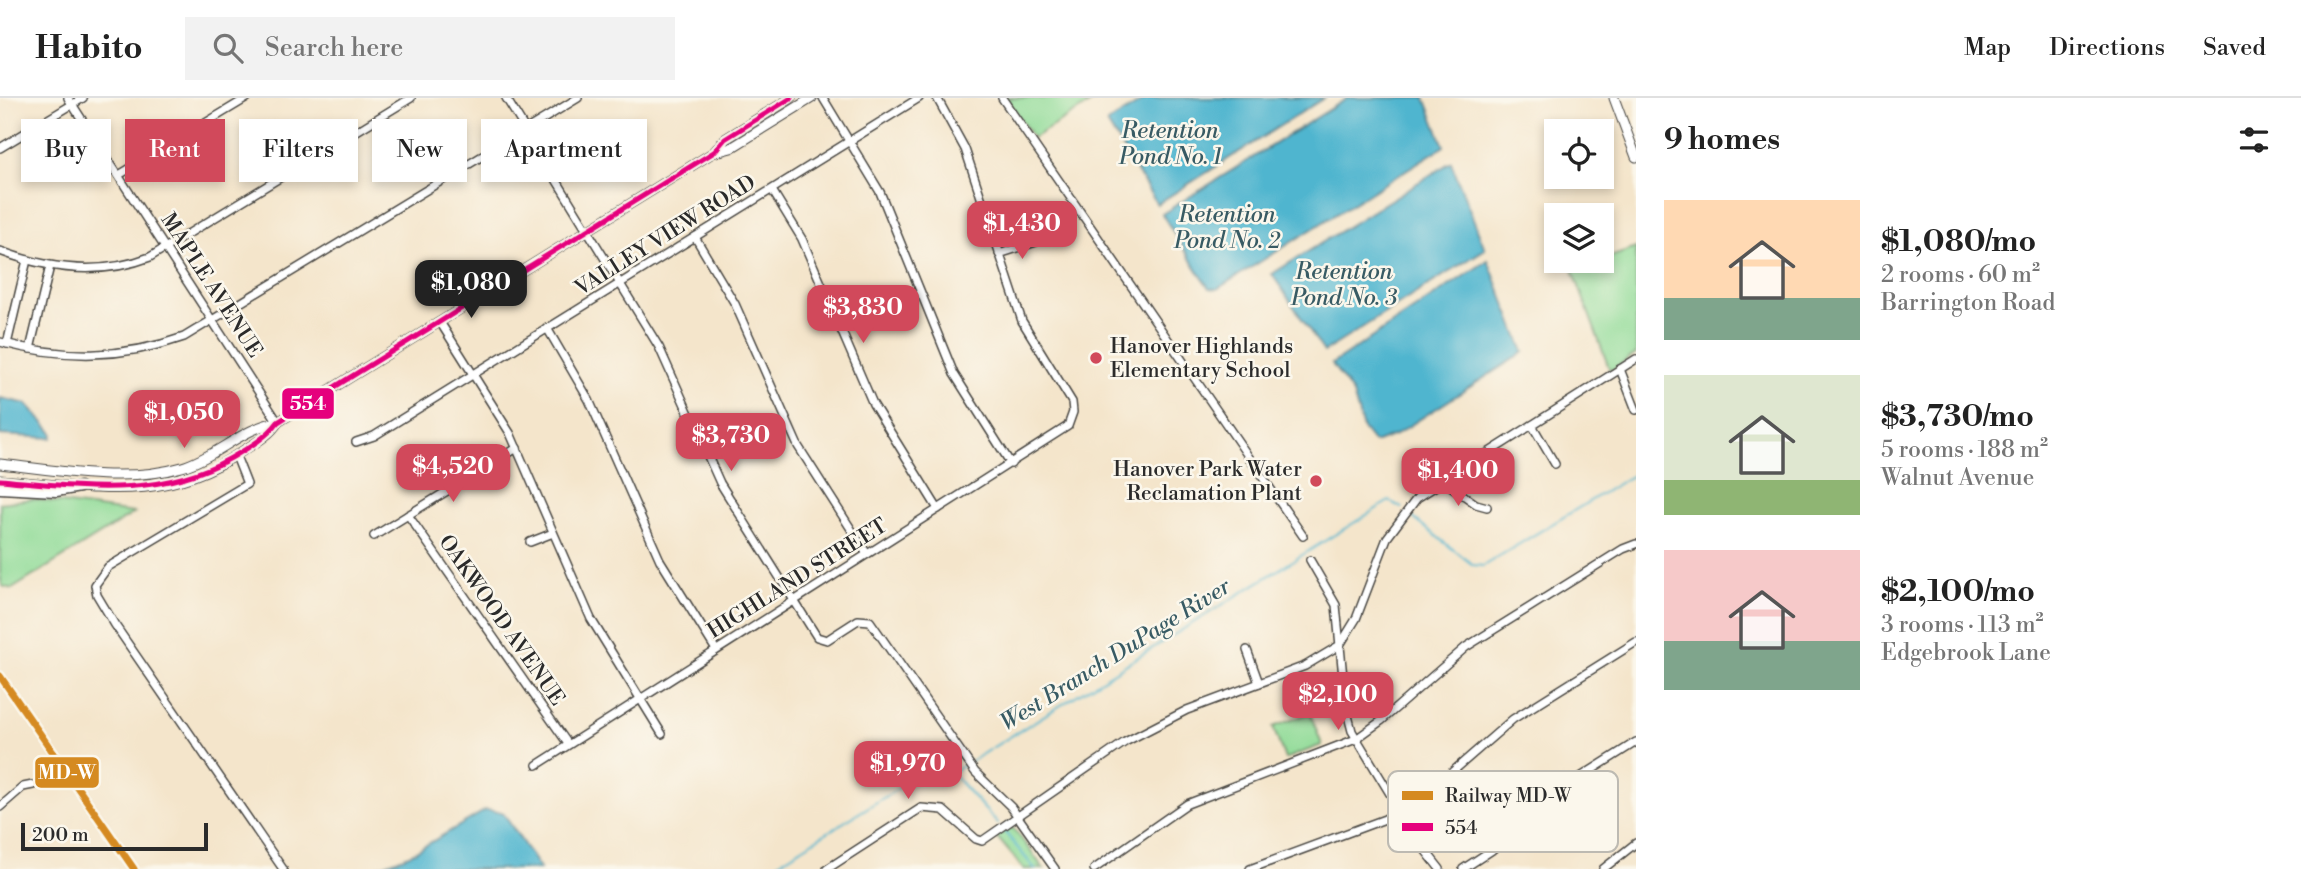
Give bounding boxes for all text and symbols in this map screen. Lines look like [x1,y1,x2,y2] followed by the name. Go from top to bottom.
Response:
[185,17,675,80] search box
[35,28,143,69] text: Habito
[209,29,247,67] icon: search
[265,32,404,64] text: Search here
[1964,33,2011,63] text: Map
[2049,33,2165,63] text: Directions
[2203,33,2266,63] text: Saved
[1118,117,1222,171] water label: Retention Pond No. 1
[21,119,111,182] chip: Buy
[125,119,225,182] chip: Rent
[239,119,358,182] chip: Filters
[372,119,467,182] chip: New
[481,119,647,182] chip: Apartment
[1544,119,1614,273] map controls
[1544,119,1614,189] button: locate
[1664,121,1780,159] text: 9 homes
[2235,121,2273,159] icon: filters
[570,170,761,303] street label: VALLEY VIEW ROAD
[1173,201,1281,255] water label: Retention Pond No. 2
[965,202,1079,261] pin: $1,430
[1544,203,1614,273] button: layers
[155,208,268,363] street label: MAPLE AVENUE
[983,210,1061,238] text: $1,430
[1881,223,2036,261] text: $1,080/mo
[1720,228,1804,312] icon: home
[1290,258,1398,312] water label: Retention Pond No. 3
[414,260,528,320] pin: $1,080
[1881,261,2040,289] text: 2 rooms · 60 m²
[431,269,511,297] text: $1,080
[806,286,920,345] pin: $3,830
[1881,289,2055,317] text: Barrington Road
[823,294,903,322] text: $3,830
[1110,334,1293,384] place label: Hanover Highlands Elementary School
[1088,350,1104,366] marker: Hanover Highlands Elementary School
[281,387,335,420] line badge: 554
[127,390,241,450] pin: $1,050
[290,392,327,416] text: 554
[1881,398,2034,436] text: $3,730/mo
[144,399,224,427] text: $1,050
[1720,403,1804,487] icon: home
[674,414,788,473] pin: $3,730
[692,422,770,450] text: $3,730
[1881,436,2048,464] text: 5 rooms · 188 m²
[396,444,510,504] pin: $4,520
[1401,448,1515,508] pin: $1,400
[412,453,494,481] text: $4,520
[1113,457,1303,507] place label: Hanover Park Water Reclamation Plant
[1418,457,1498,485] text: $1,400
[1881,464,2034,492] text: Walnut Avenue
[1308,473,1324,489] marker: Hanover Park Water Reclamation Plant
[703,513,892,645] street label: HIGHLAND STREET
[432,530,570,711] street label: OAKWOOD AVENUE
[995,572,1237,737] water label: West Branch DuPage River
[1881,573,2035,611] text: $2,100/mo
[1720,578,1804,662] icon: home
[1881,611,2044,639] text: 3 rooms · 113 m²
[1881,639,2051,667] text: Edgebrook Lane
[1281,672,1395,732] pin: $2,100
[1298,681,1378,709] text: $2,100
[851,742,965,801] pin: $1,970
[870,750,946,778] text: $1,970
[34,756,100,789] line badge: MD-W
[38,761,97,785] text: MD-W
[1388,771,1618,852] legend
[1445,784,1572,808] text: Railway MD-W
[1445,816,1478,840] text: 554
[21,820,208,852] scale bar
[32,823,89,847] text: 200 m

